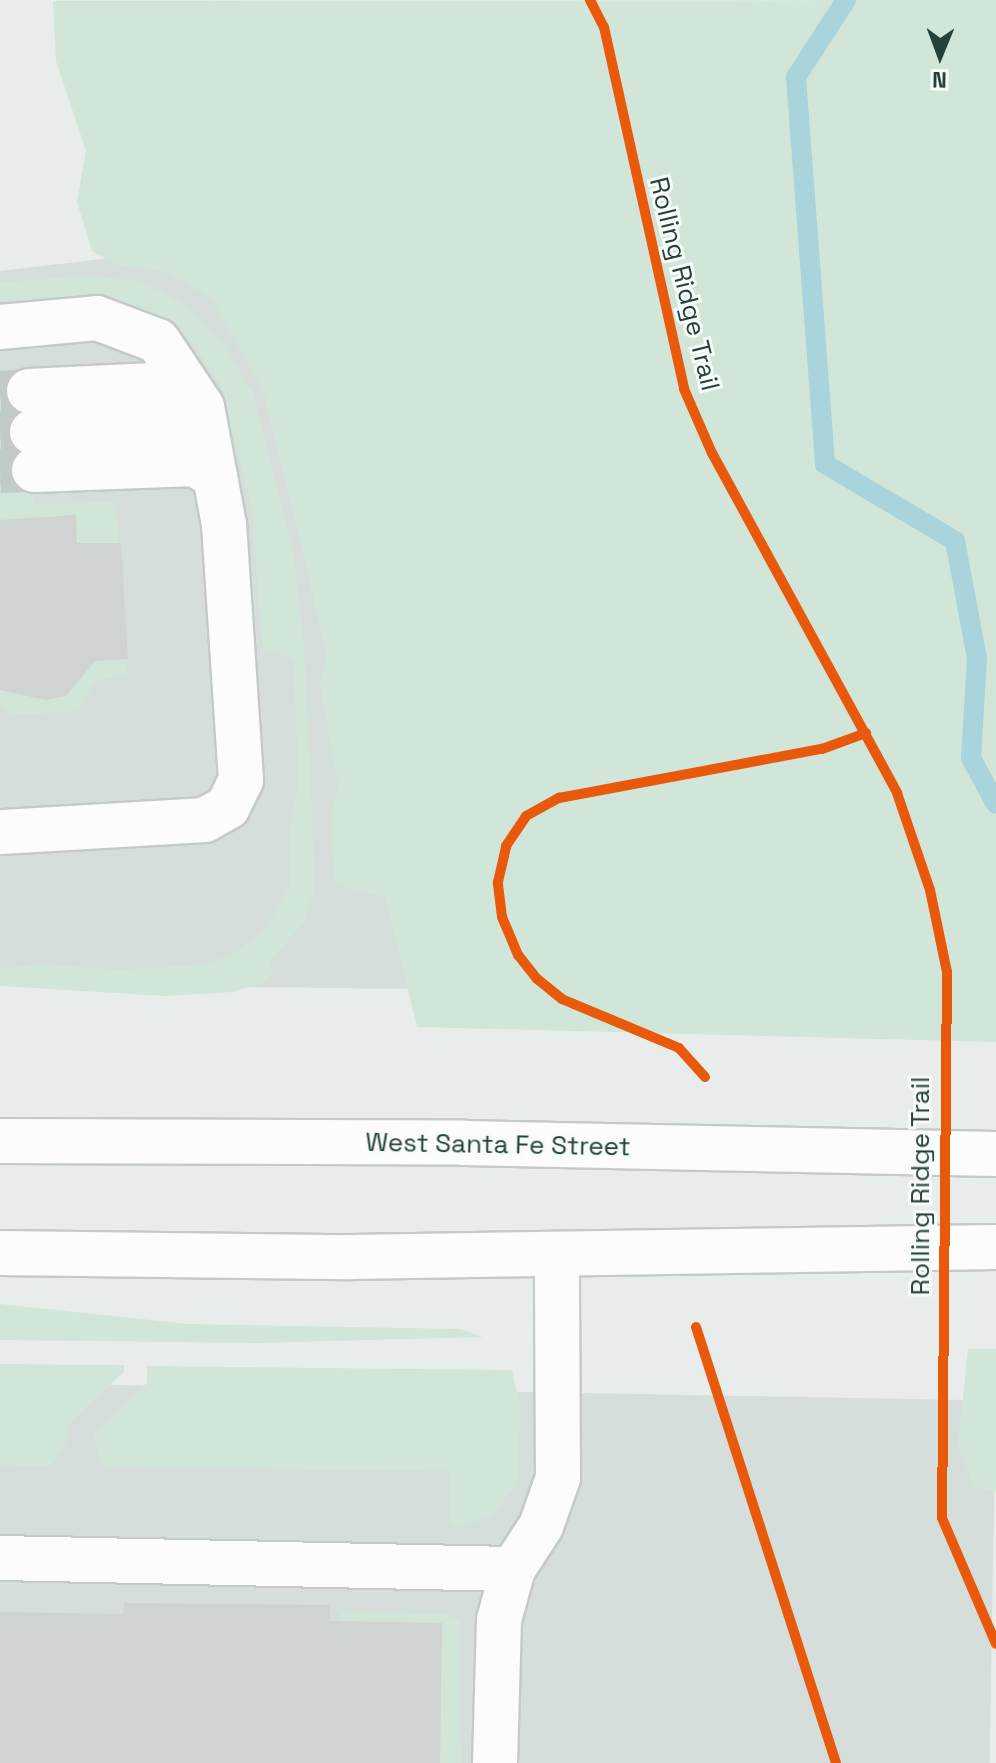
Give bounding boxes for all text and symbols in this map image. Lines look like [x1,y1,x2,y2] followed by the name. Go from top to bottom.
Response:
[900,16,980,96] north arrow
[932,66,947,94] text: N
[642,174,726,394] street label: Rolling Ridge Trail
[905,1076,937,1296] street label: Rolling Ridge Trail
[365,1127,631,1163] street label: West Santa Fe Street

